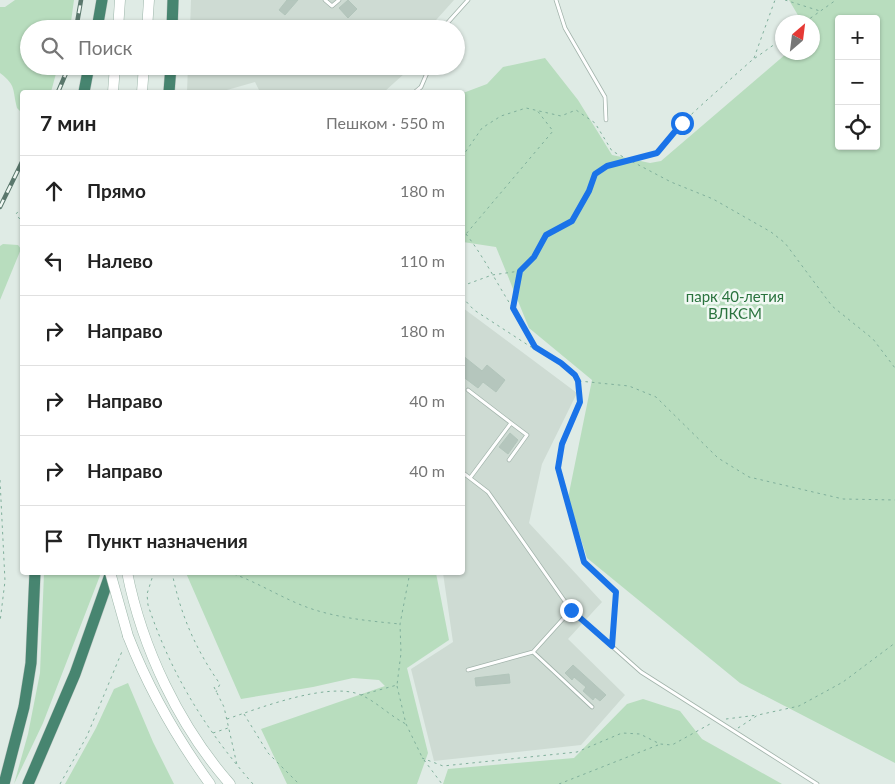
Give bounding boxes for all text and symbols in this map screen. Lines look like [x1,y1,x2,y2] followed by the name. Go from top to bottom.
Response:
[775,15,820,60] north arrow
[835,15,880,150] map controls
[835,15,880,60] button: +
[20,20,465,75] search box
[38,34,66,62] icon: search
[78,36,132,59] text: Поиск
[835,60,880,105] button: −
[835,105,880,150] button: locate
[40,110,97,135] text: 7 мин
[671,112,694,135] route start
[326,113,445,132] text: Пешком · 550 m
[40,177,68,205] icon: ahead
[87,179,146,202] text: Прямо
[400,181,445,200] text: 180 m
[40,247,68,275] icon: left
[87,249,153,272] text: Налево
[400,251,445,270] text: 110 m
[686,287,784,322] park label: парк 40-летия ВЛКСМ
[40,317,68,345] icon: right
[87,319,163,342] text: Направо
[400,321,445,340] text: 180 m
[40,387,68,415] icon: right
[87,389,163,412] text: Направо
[409,391,445,410] text: 40 m
[40,457,68,485] icon: right
[87,459,163,482] text: Направо
[409,461,445,480] text: 40 m
[40,527,68,555] icon: arrive
[87,529,248,552] text: Пункт назначения
[560,599,583,622] route end

